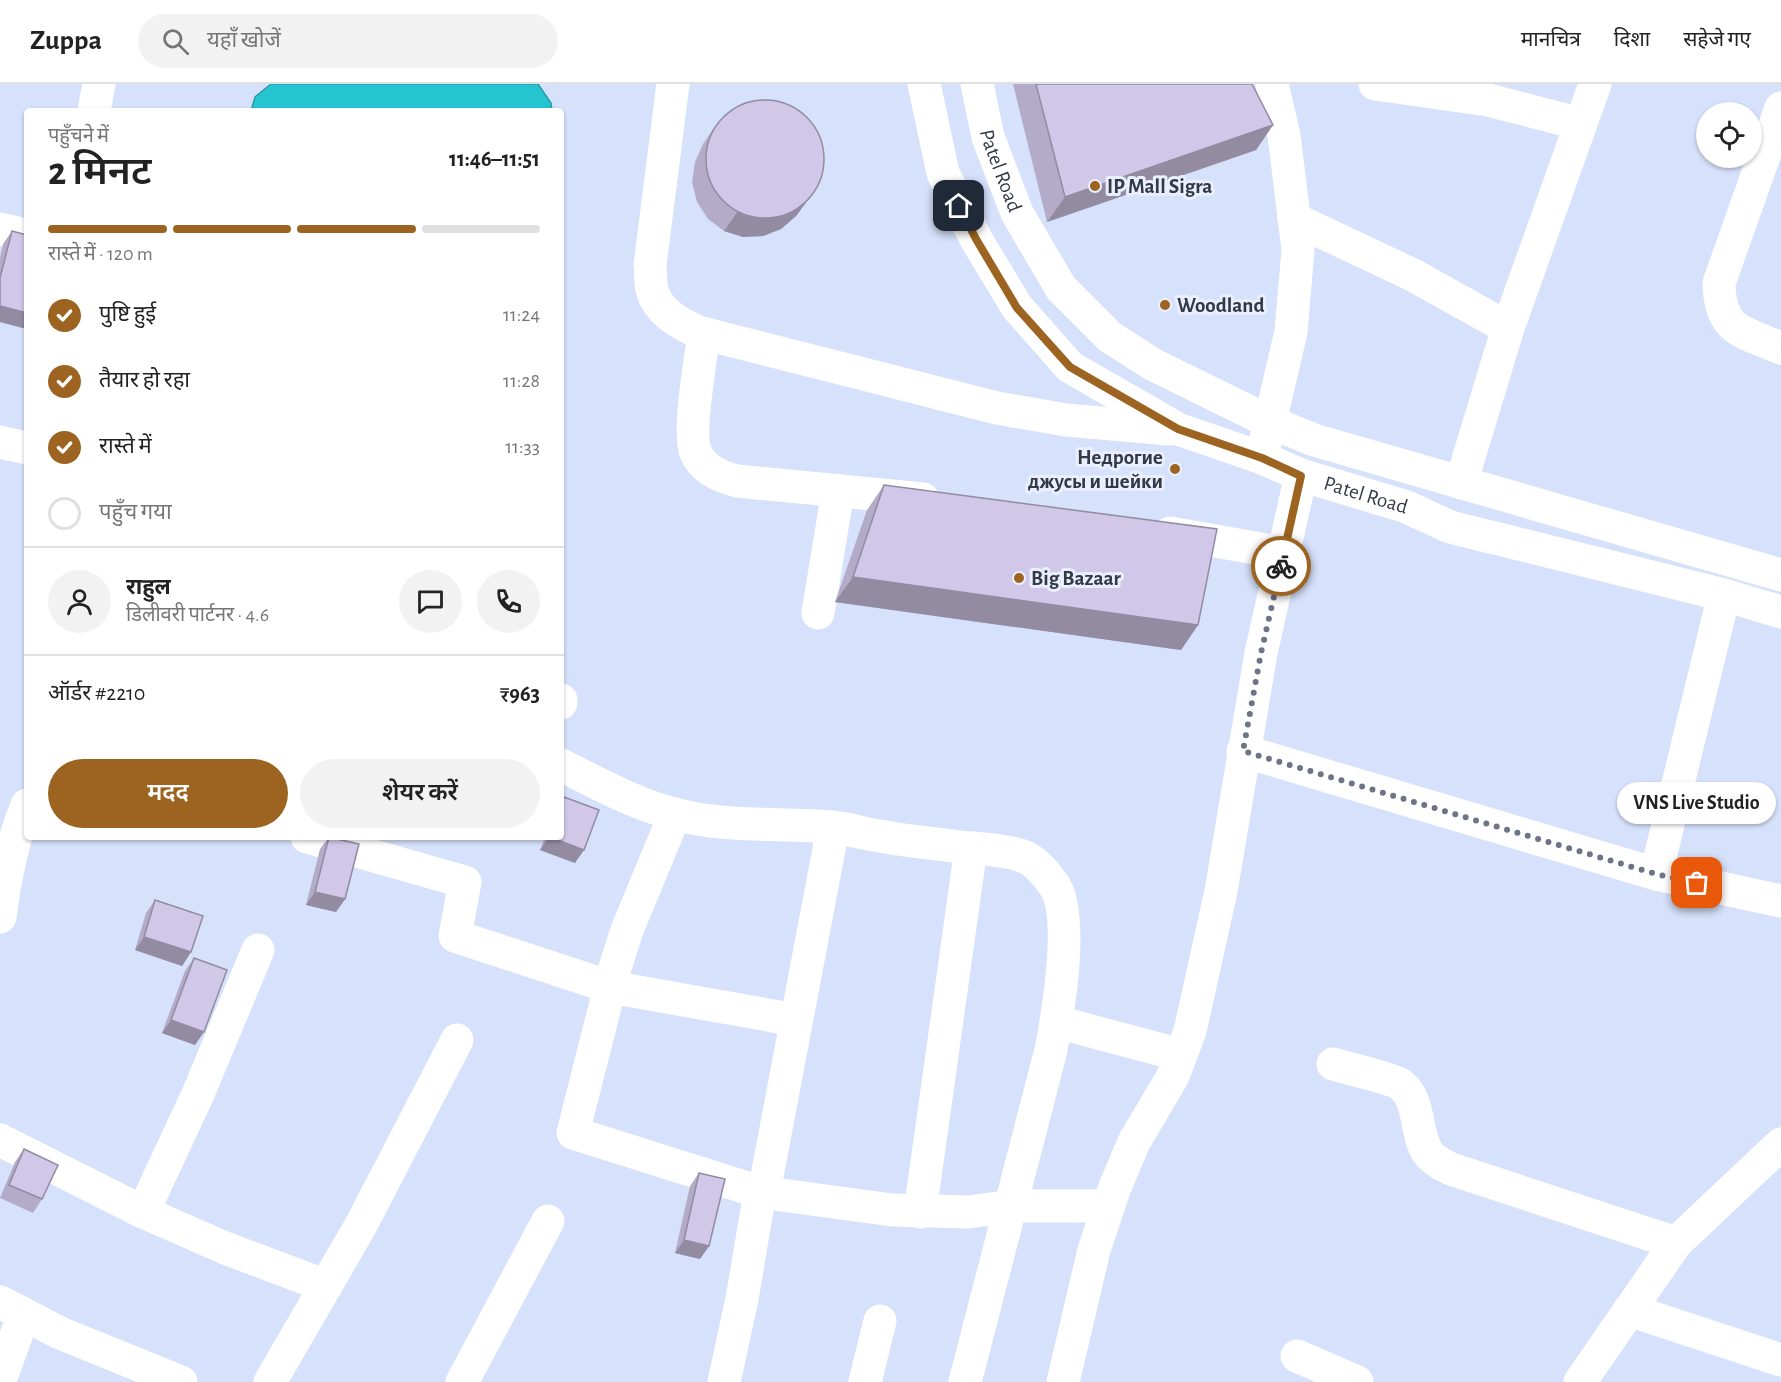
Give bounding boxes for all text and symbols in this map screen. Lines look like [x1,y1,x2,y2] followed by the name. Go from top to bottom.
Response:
[138,14,558,68] search box
[159,25,192,58] icon: search
[30,27,102,55] text: Zuppa
[207,29,281,51] text: यहाँ खोजें
[1521,29,1581,50] text: मानचित्र
[1614,29,1650,50] text: दिशा
[1683,29,1751,50] text: सहेजे गए
[1696,102,1762,168] map controls
[1696,102,1762,168] button: locate
[48,126,109,146] text: पहुँचने में
[976,128,1026,215] street label: Patel Road
[449,148,540,170] text: 11:46–11:51
[48,153,151,192] text: 2 मिनट
[1107,176,1212,197] place label: IP Mall Sigra
[1088,179,1102,193] marker: IP Mall Sigra
[933,180,984,231] pin
[942,189,975,222] icon: home
[48,244,153,264] text: रास्ते में · 120 m
[1177,295,1264,316] place label: Woodland
[1158,298,1172,312] marker: Woodland
[48,299,81,332] icon: check
[99,303,156,325] text: पुष्टि हुई
[503,305,540,325] text: 11:24
[48,365,81,398] icon: check
[99,369,190,391] text: तैयार हो रहा
[503,371,540,391] text: 11:28
[48,431,81,464] icon: check
[99,435,152,457] text: रास्ते में
[505,437,540,457] text: 11:33
[1028,447,1163,492] place label: Недрогие джусы и шейки
[1168,462,1182,476] marker: Недрогие джусы и шейки
[1321,473,1410,518] street label: Patel Road
[99,501,172,523] text: पहुँच गया
[1251,536,1311,596] courier
[1265,550,1298,583] icon: bike
[1031,568,1122,589] place label: Big Bazaar
[48,570,111,633] button: person
[399,570,462,633] button: chat
[477,570,540,633] button: phone
[1012,571,1026,585] marker: Big Bazaar
[126,576,171,598] text: राहुल
[126,605,269,625] text: डिलीवरी पार्टनर · 4.6
[48,682,145,704] text: ऑर्डर #2210
[500,683,540,705] text: ₹963
[48,759,288,828] button: मदद
[300,759,540,828] button: शेयर करें
[1618,781,1776,823] callout: VNS Live Studio
[1633,793,1760,813] text: VNS Live Studio
[1671,857,1722,908] pin
[1680,866,1713,899] icon: bag

